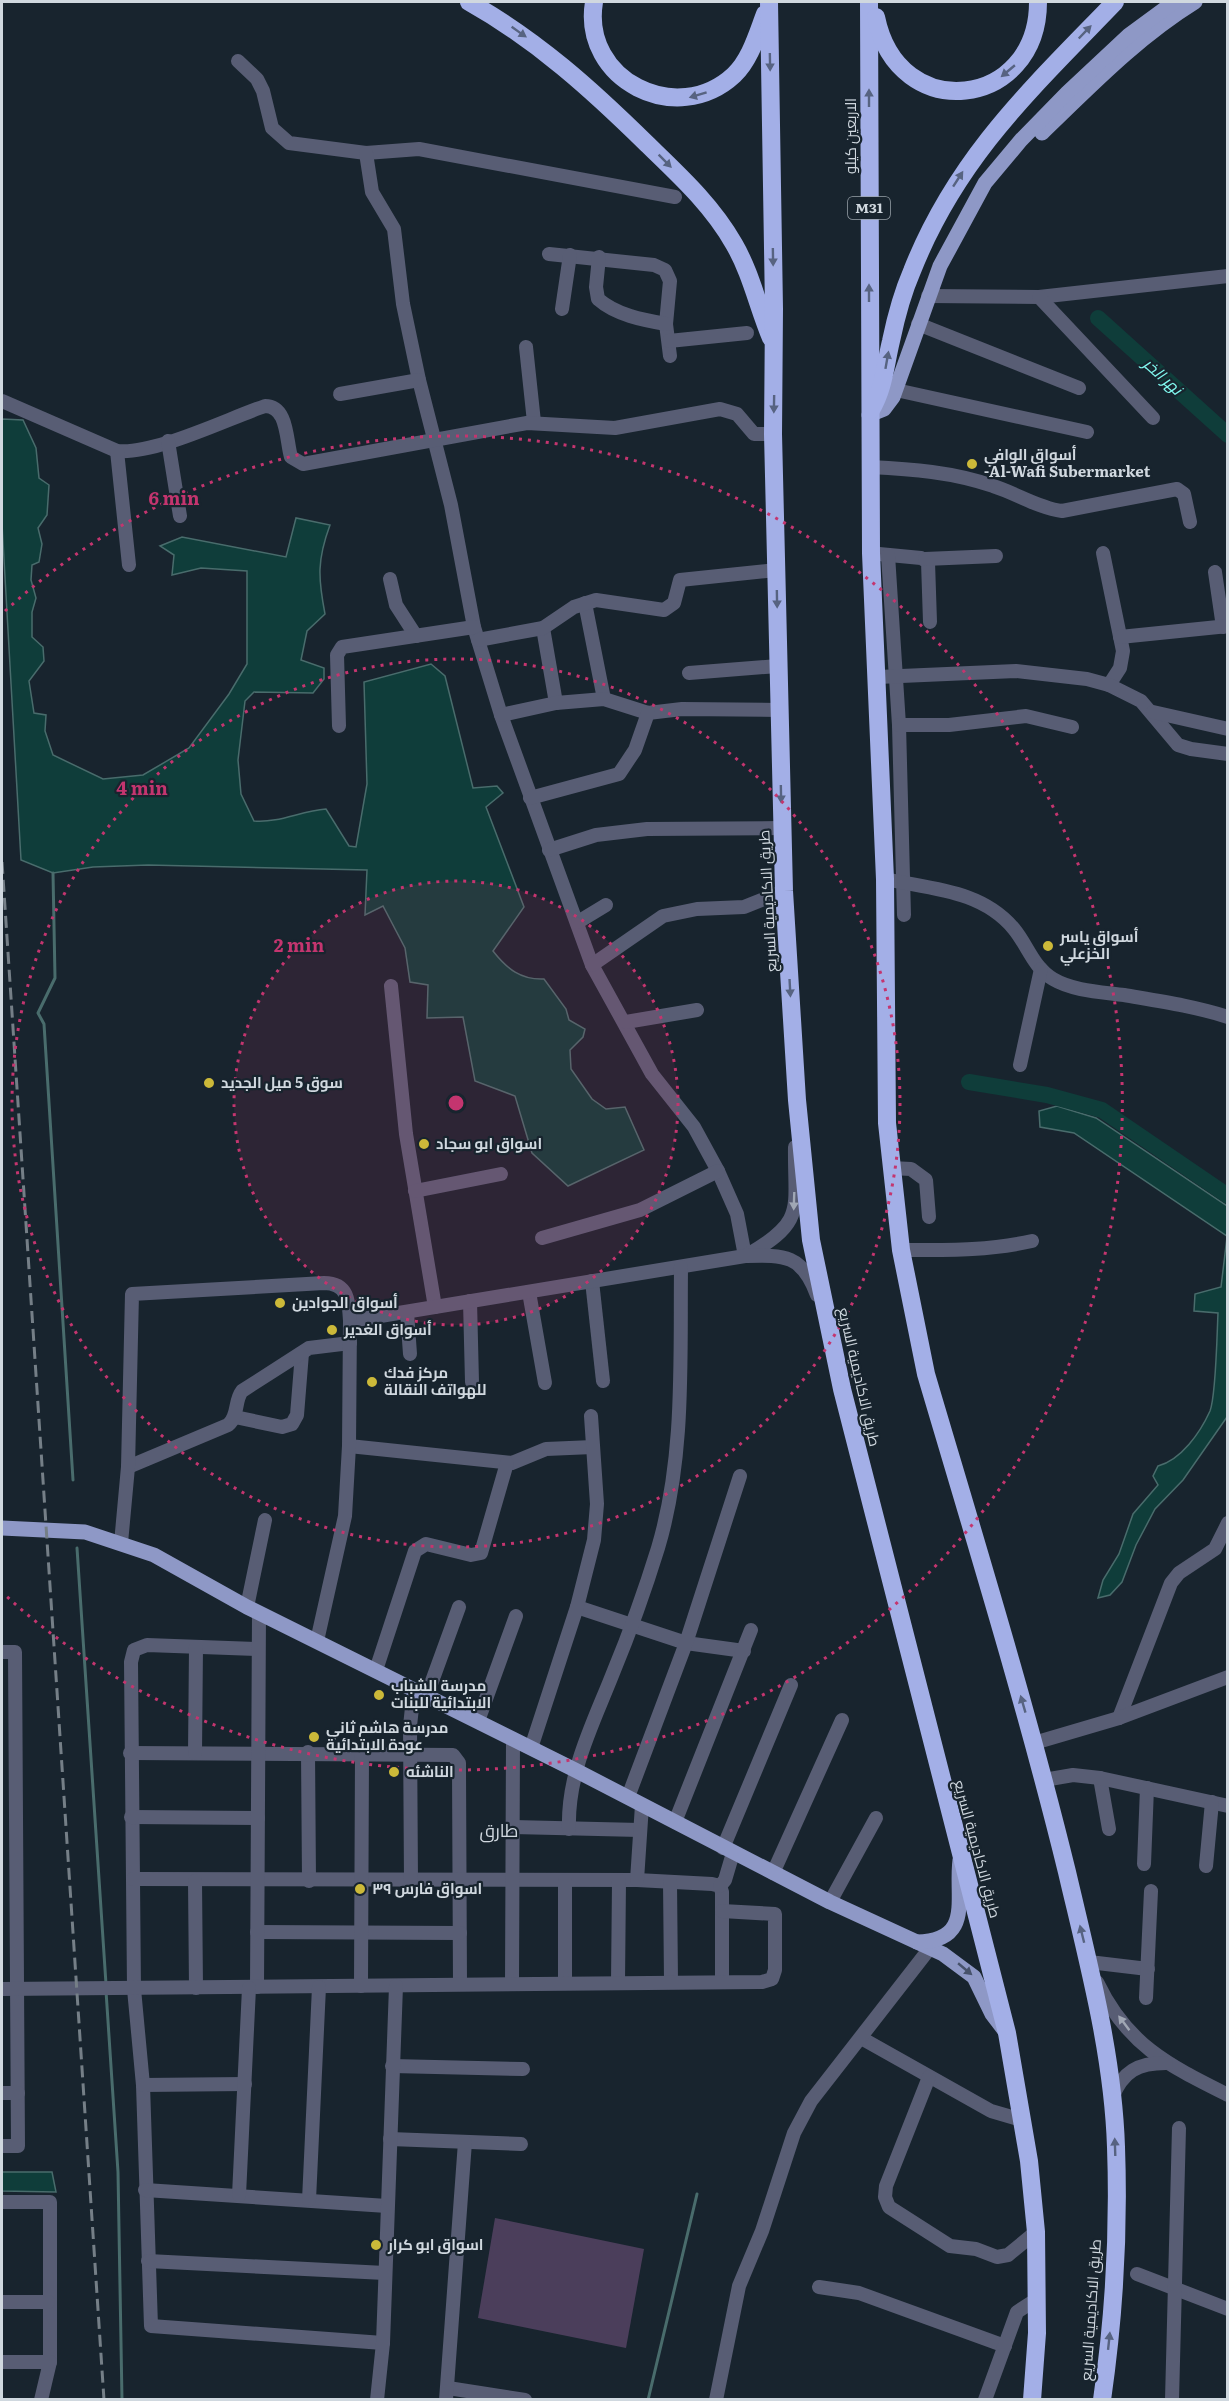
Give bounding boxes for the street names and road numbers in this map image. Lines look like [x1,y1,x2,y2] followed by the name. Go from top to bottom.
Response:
[838,98,861,174] street label: الاربعين كيلو
[848,197,890,219] road number: M31
[751,829,783,973] street label: طريق الاكاديمية السريع
[832,1305,888,1449] street label: طريق الاكاديمية السريع
[948,1777,1008,1921] street label: طريق الاكاديمية السريع
[1073,2238,1107,2382] street label: طريق الاكاديمية السريع

